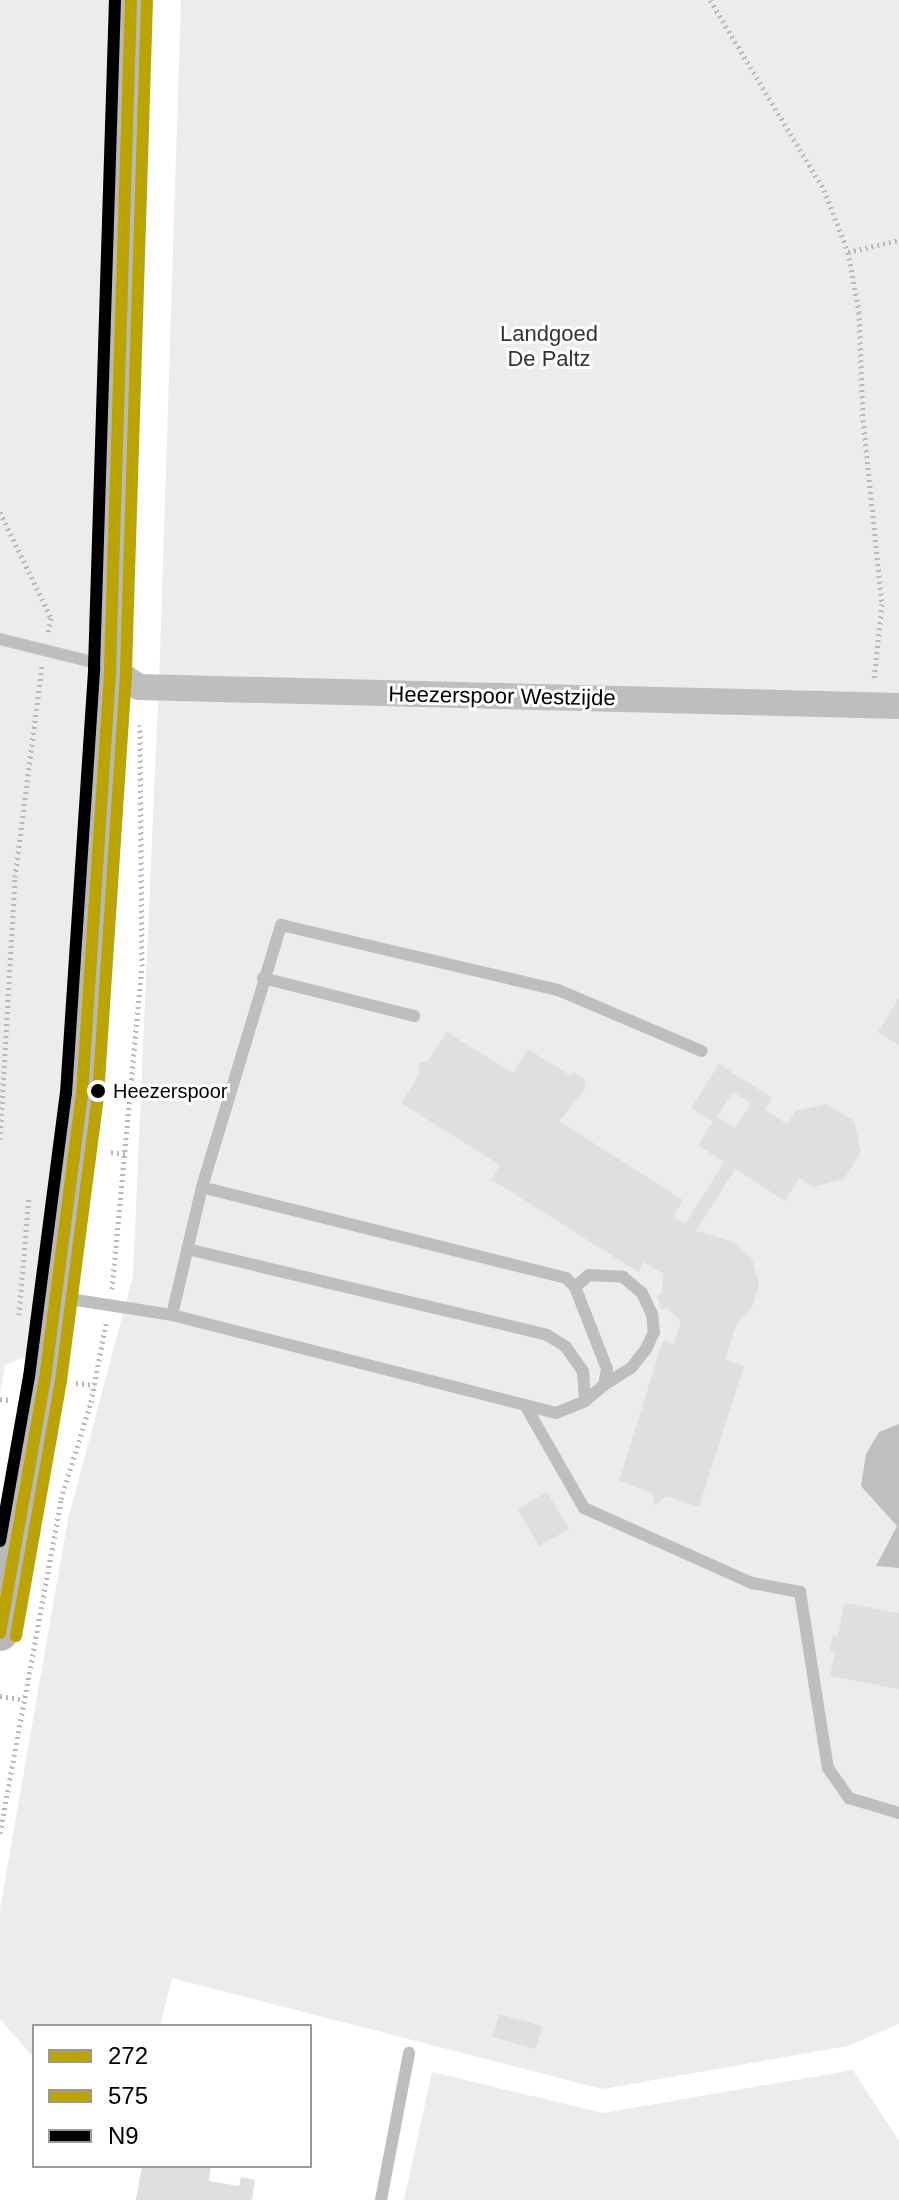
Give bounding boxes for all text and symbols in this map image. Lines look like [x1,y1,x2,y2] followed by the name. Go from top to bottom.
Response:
[500,320,598,372] park label: Landgoed De Paltz
[388,681,616,711] street label: Heezerspoor Westzijde
[113,1079,228,1103] place label: Heezerspoor
[90,1083,106,1099] marker: Heezerspoor
[32,2024,312,2168] legend
[108,2042,148,2069] text: 272
[108,2082,148,2109] text: 575
[108,2122,139,2149] text: N9

